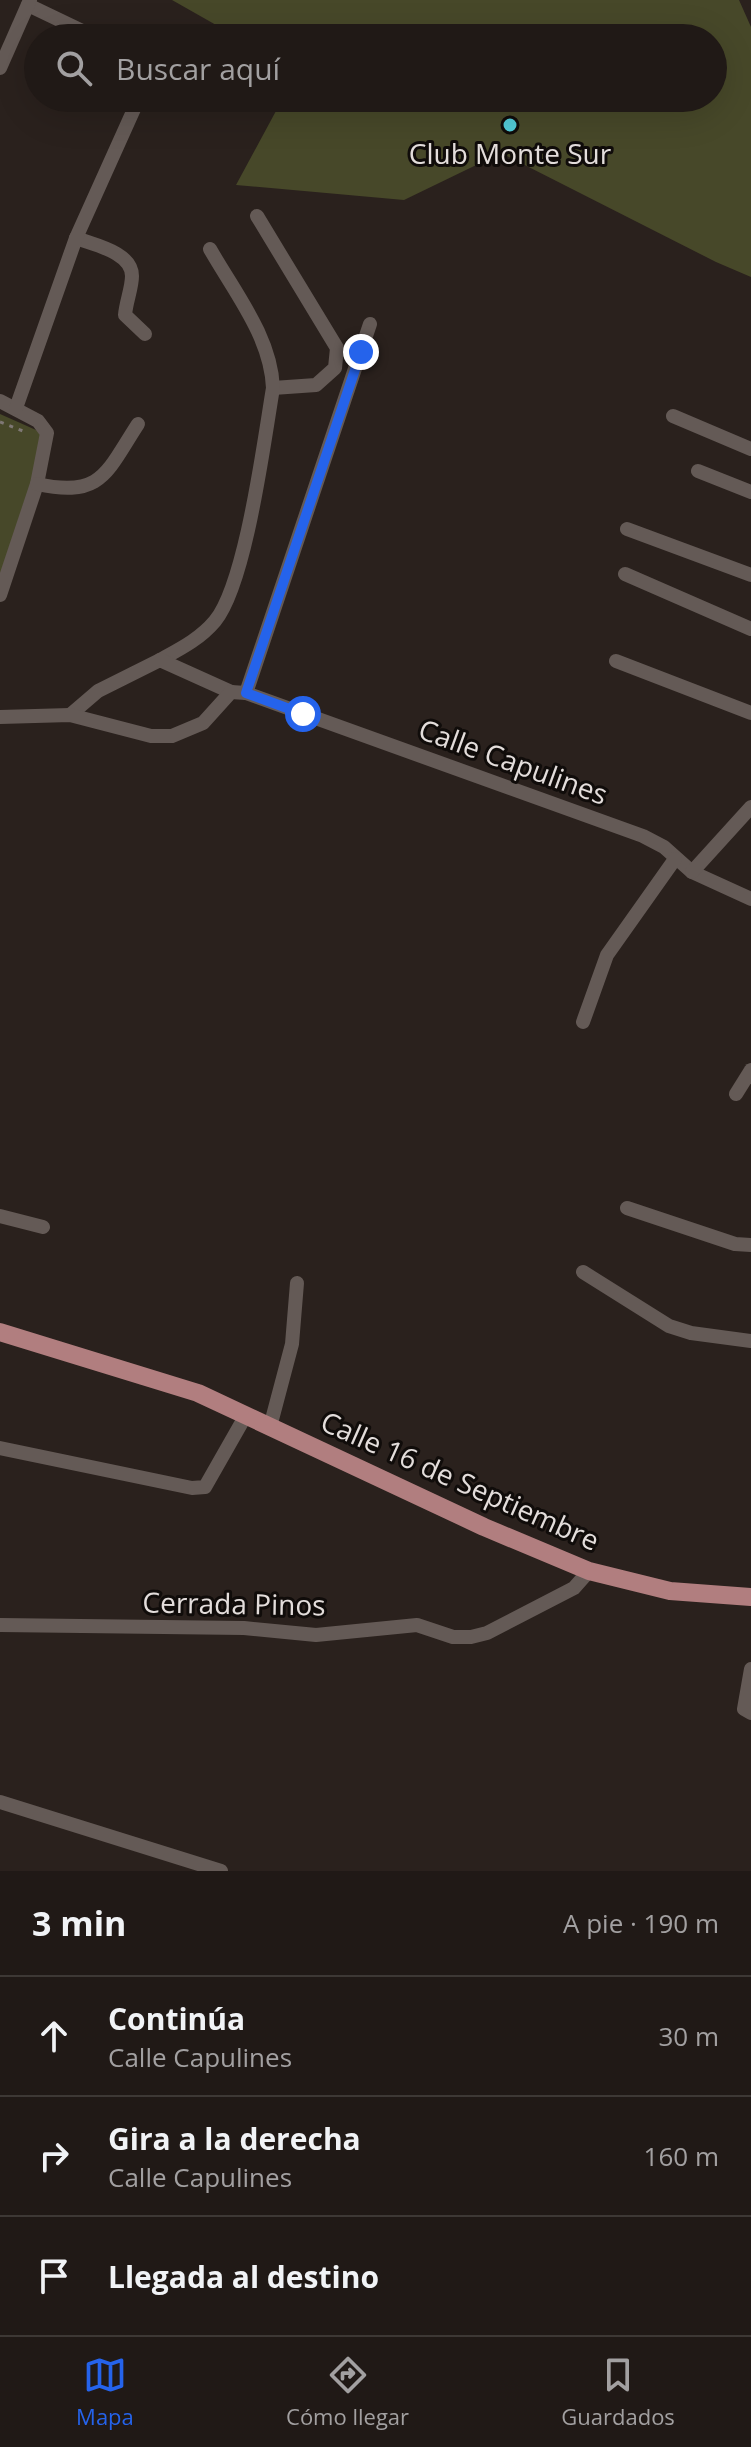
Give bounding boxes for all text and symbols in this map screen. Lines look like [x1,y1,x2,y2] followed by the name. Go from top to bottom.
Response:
[24,24,727,112] search box
[52,46,96,90] icon: search
[116,48,280,89] text: Buscar aquí
[501,116,519,134] marker: Club Monte Sur
[409,134,612,172] place label: Club Monte Sur
[343,334,379,370] route end
[285,696,321,732] route start
[414,709,613,813] street label: Calle Capulines
[315,1402,606,1559] street label: Calle 16 de Septiembre
[142,1582,326,1624] street label: Cerrada Pinos
[32,1900,126,1946] text: 3 min
[563,1905,719,1941] text: A pie · 190 m
[108,1998,245,2039] text: Continúa
[32,2014,76,2058] icon: ahead
[658,2018,719,2054] text: 30 m
[108,2039,292,2075] text: Calle Capulines
[108,2118,361,2159] text: Gira a la derecha
[32,2134,76,2178] icon: right
[644,2138,719,2174] text: 160 m
[108,2159,292,2195] text: Calle Capulines
[32,2254,76,2298] icon: arrive
[108,2256,379,2297] text: Llegada al destino
[76,2353,134,2431] tab: Mapa
[286,2353,409,2431] tab: Cómo llegar
[561,2353,675,2431] tab: Guardados

